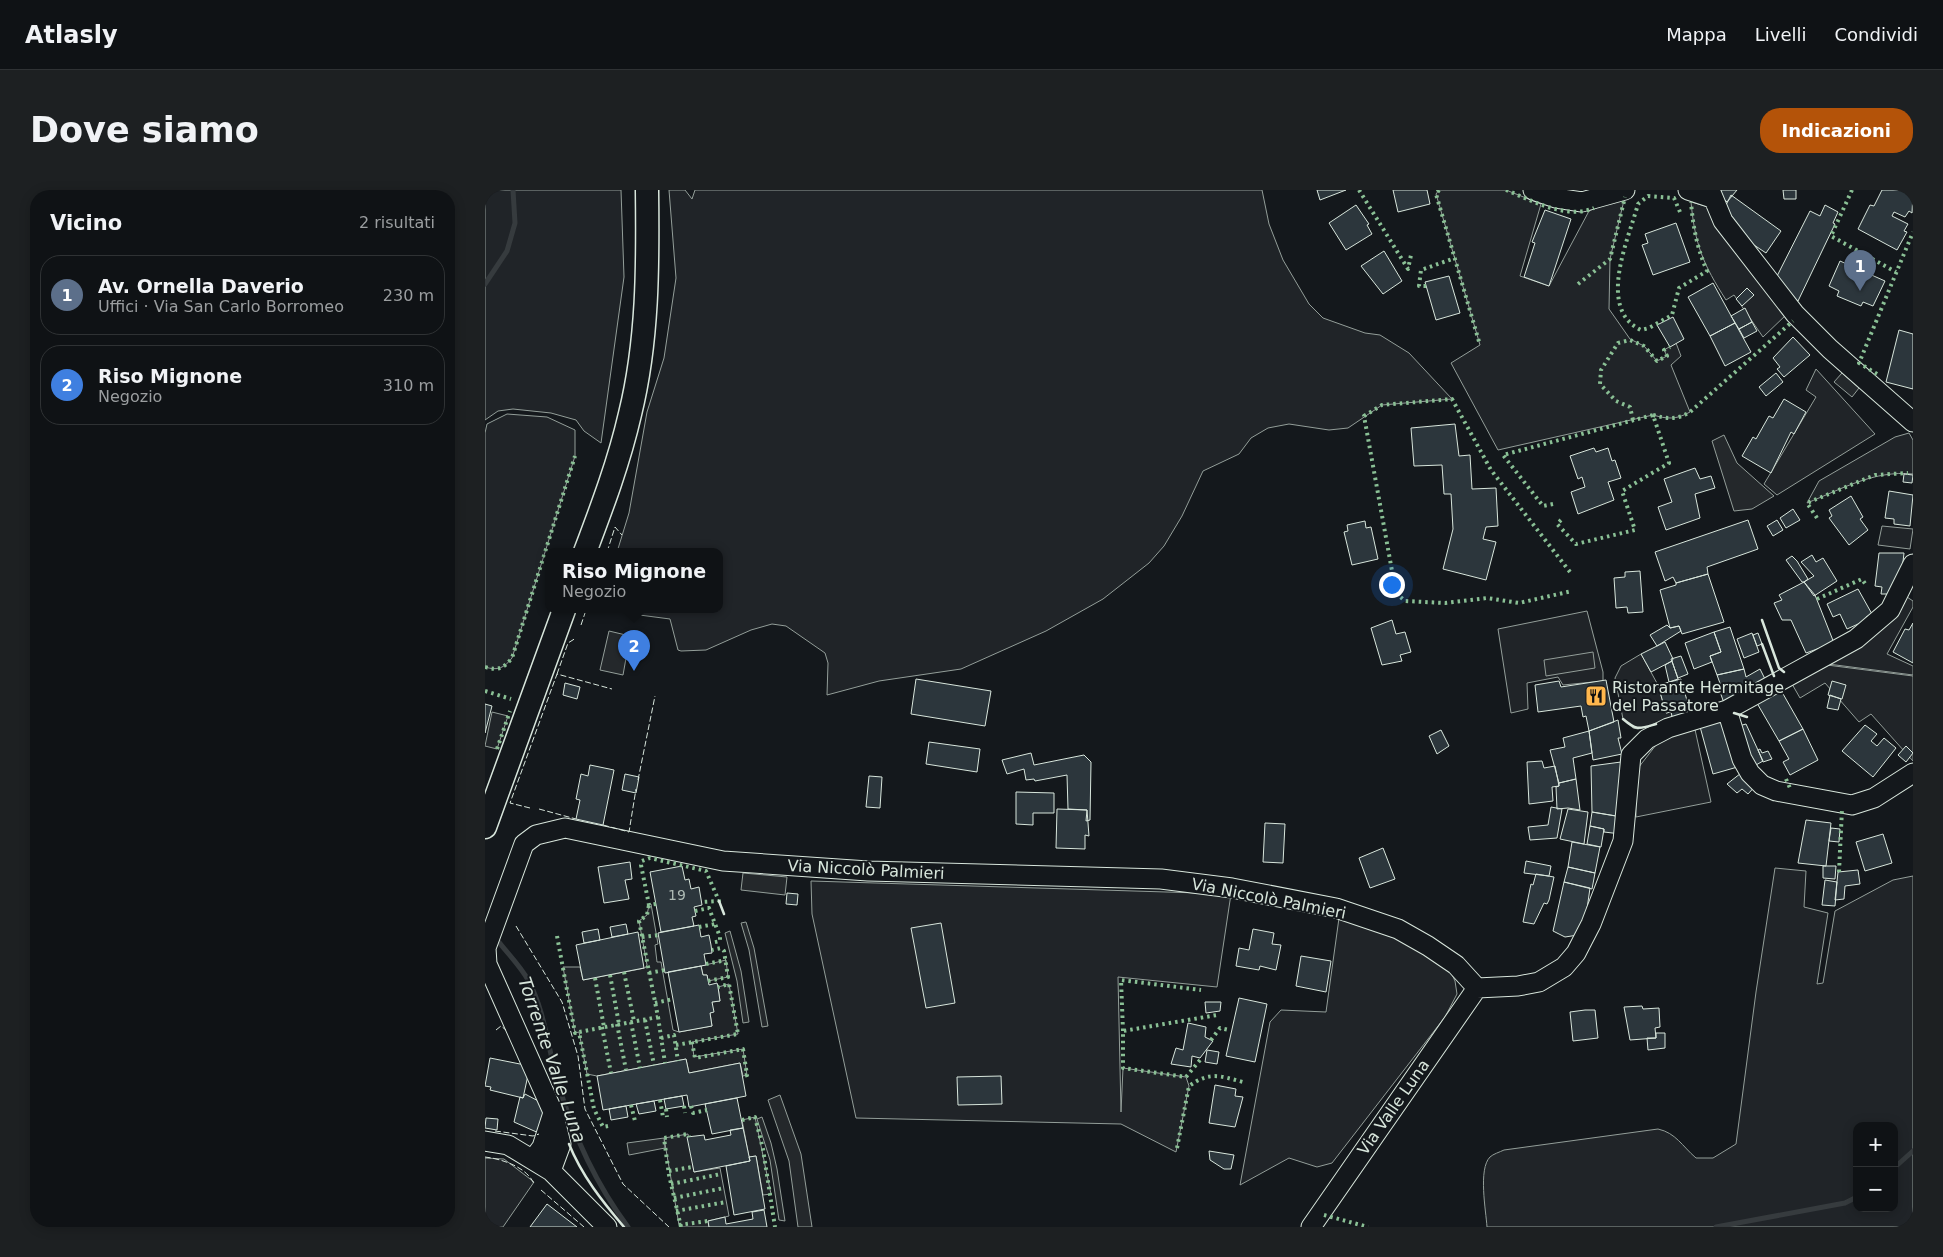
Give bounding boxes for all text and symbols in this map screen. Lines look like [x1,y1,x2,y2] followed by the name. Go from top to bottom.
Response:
[25,21,118,49] text: Atlasly
[1666,24,1727,45] text: Mappa
[1755,24,1807,45] text: Livelli
[1835,24,1918,45] text: Condividi
[1760,108,1913,153] button: Indicazioni
[30,110,259,150] text: Dove siamo
[50,211,122,235] text: Vicino
[359,213,435,232] text: 2 risultati
[1844,250,1876,291] pin: 1
[98,275,304,297] text: Av. Ornella Daverio
[61,286,73,305] text: 1
[383,286,434,305] text: 230 m
[98,297,344,316] text: Uffici · Via San Carlo Borromeo
[98,365,242,387] text: Riso Mignone
[61,376,73,395] text: 2
[383,376,434,395] text: 310 m
[98,387,162,406] text: Negozio
[545,548,723,613] popup
[562,560,706,582] text: Riso Mignone
[1379,572,1405,598] your location
[562,582,626,601] text: Negozio
[618,630,650,671] pin: 2
[1612,678,1784,715] place label: Ristorante Hermitage del Passatore
[1584,684,1608,708] restaurant icon: Ristorante Hermitage del Passatore
[787,856,945,883] street label: Via Niccolò Palmieri
[1190,874,1348,923] street label: Via Niccolò Palmieri
[668,887,686,903] house number: 19
[514,974,591,1145] water label: Torrente Valle Luna
[1354,1056,1433,1159] street label: Via Valle Luna
[1853,1122,1898,1212] map controls
[1853,1122,1898,1167] button: +
[1853,1167,1898,1212] button: −

